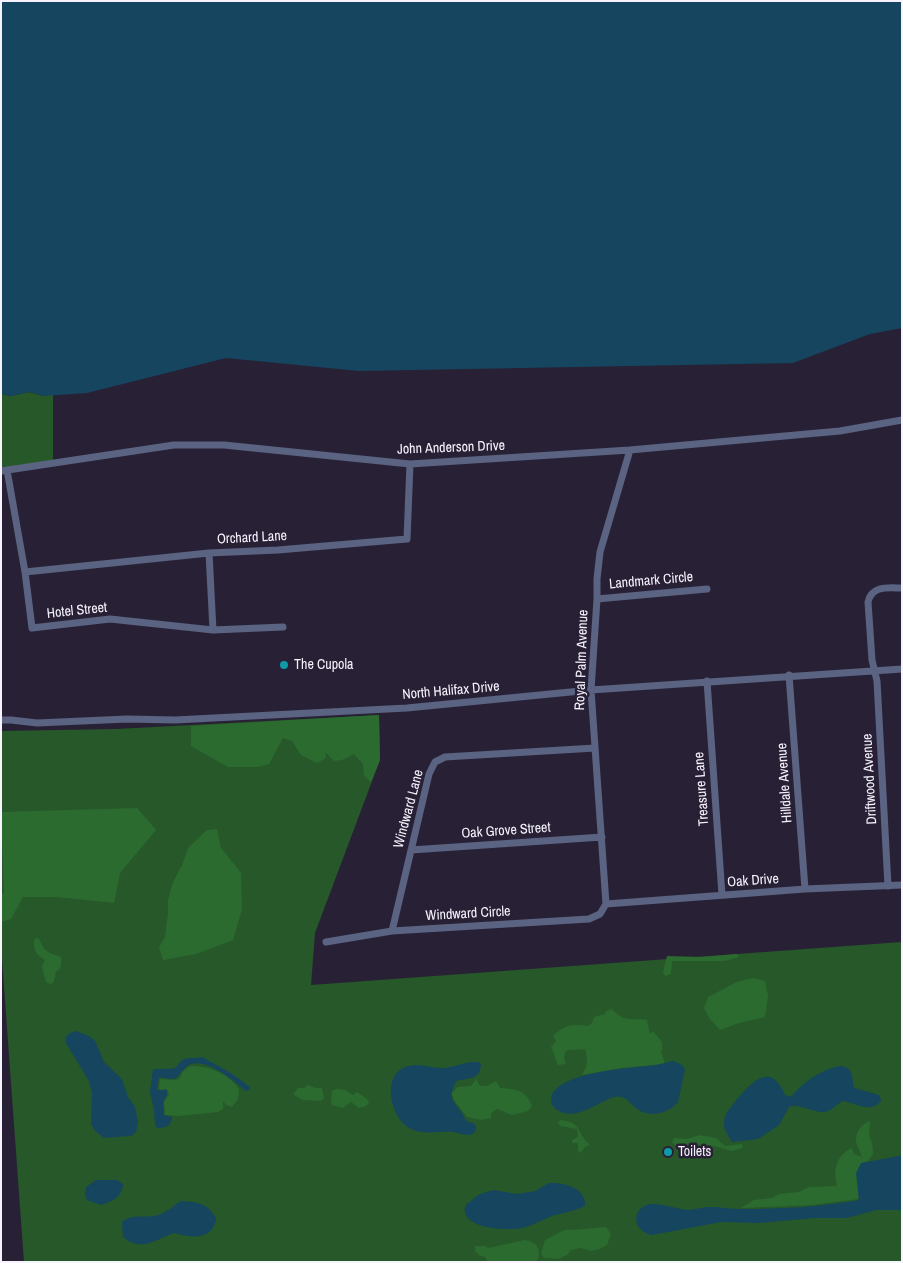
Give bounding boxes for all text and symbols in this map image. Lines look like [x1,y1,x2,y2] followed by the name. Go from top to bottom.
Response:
[397,438,505,458] street label: John Anderson Drive
[217,528,287,548] street label: Orchard Lane
[608,569,694,593] street label: Landmark Circle
[46,599,108,623] street label: Hotel Street
[572,609,592,711] street label: Royal Palm Avenue
[294,657,353,673] place label: The Cupola
[278,659,290,671] marker: The Cupola
[402,678,500,704] street label: North Halifax Drive
[859,733,881,825] street label: Driftwood Avenue
[774,742,796,824] street label: Hilldale Avenue
[691,751,713,827] street label: Treasure Lane
[390,768,428,850] street label: Windward Lane
[461,820,551,842] street label: Oak Grove Street
[727,871,779,891] street label: Oak Drive
[425,903,511,925] street label: Windward Circle
[678,1144,711,1160] place label: Toilets
[662,1146,674,1158] marker: Toilets

